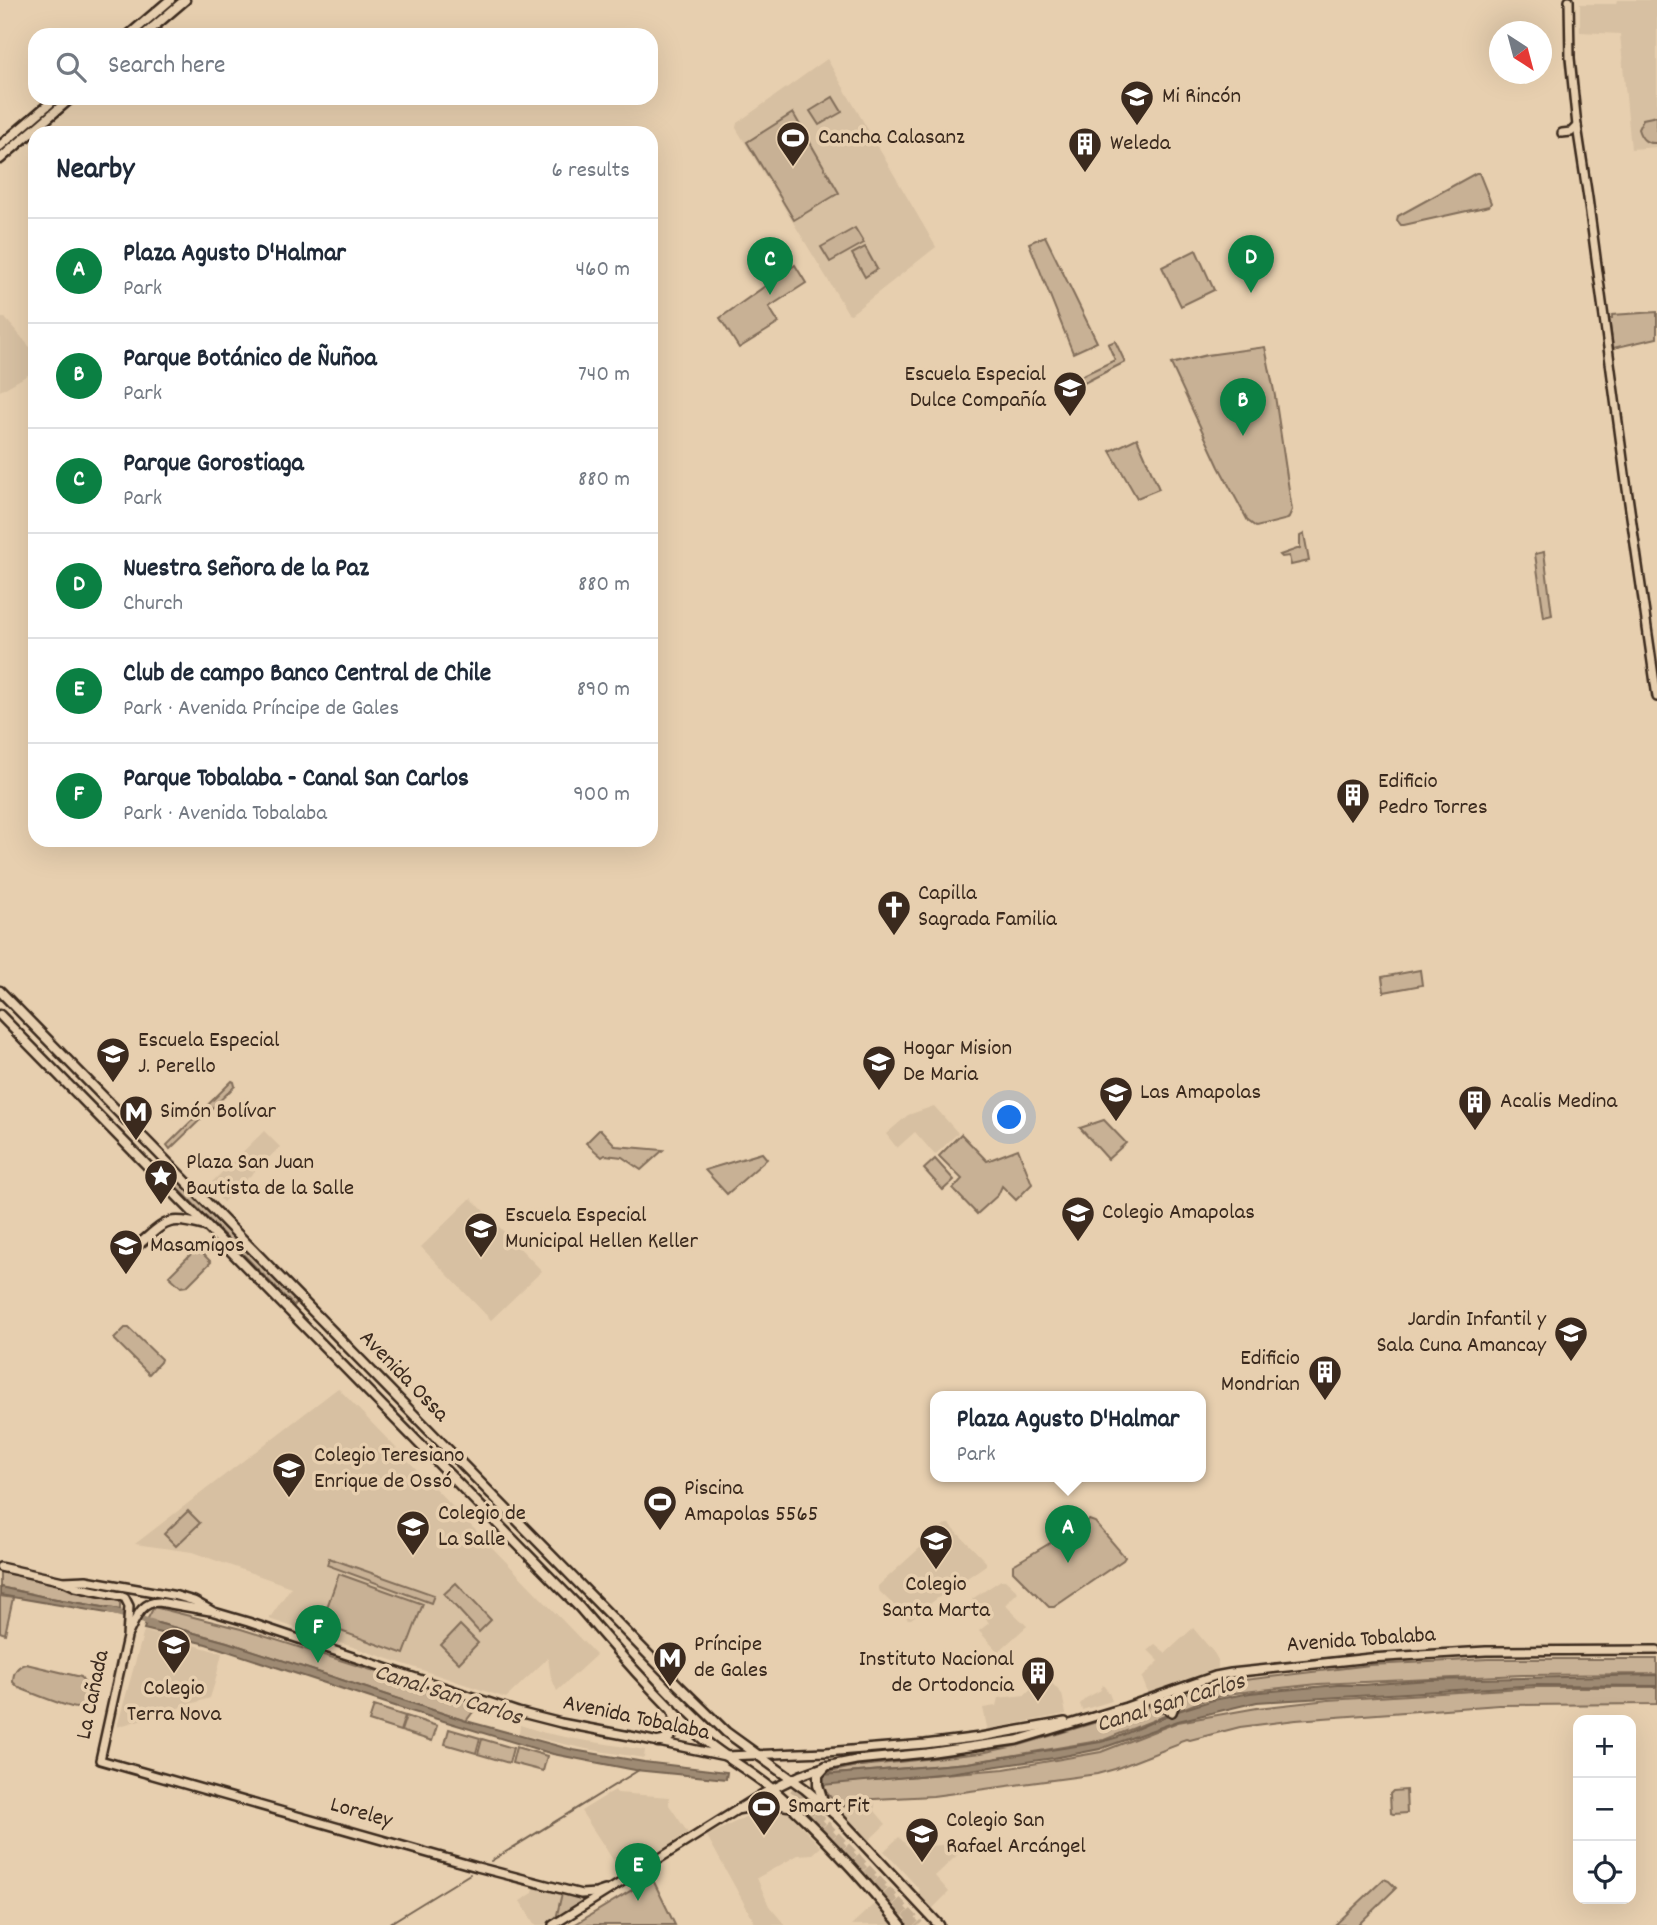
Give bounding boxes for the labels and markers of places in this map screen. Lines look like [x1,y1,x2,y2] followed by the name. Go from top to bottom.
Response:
[1118,78,1156,127] school or university icon: Mi Rincón
[1162,81,1241,114] place label: Mi Rincón
[774,119,812,168] sports icon: Cancha Calasanz
[818,122,965,155] place label: Cancha Calasanz
[1066,125,1104,174] building icon: Weleda
[1110,128,1172,161] place label: Weleda
[1228,235,1274,293] pin: D
[747,237,793,295] pin: C
[905,359,1047,418] place label: Escuela Especial Dulce Compañía
[1051,369,1089,418] school or university icon: Escuela Especial Dulce Compañía
[1220,378,1266,436] pin: B
[1378,766,1488,825] place label: Edificio Pedro Torres
[1334,776,1372,825] building icon: Edificio Pedro Torres
[918,878,1058,937] place label: Capilla Sagrada Familia
[875,888,913,937] church icon: Capilla Sagrada Familia
[138,1025,280,1084] place label: Escuela Especial J. Perello
[903,1033,1012,1092] place label: Hogar Mision De Maria
[94,1035,132,1084] school or university icon: Escuela Especial J. Perello
[860,1043,898,1092] school or university icon: Hogar Mision De Maria
[1097,1074,1135,1123] school or university icon: Las Amapolas
[1140,1077,1261,1110] place label: Las Amapolas
[1456,1083,1494,1132] building icon: Acalis Medina
[1500,1086,1618,1119] place label: Acalis Medina
[117,1093,155,1142] metro station icon: Simón Bolívar
[160,1096,277,1129] place label: Simón Bolívar
[186,1147,354,1206] place label: Plaza San Juan Bautista de la Salle
[142,1157,180,1206] place icon: Plaza San Juan Bautista de la Salle
[1059,1194,1097,1243] school or university icon: Colegio Amapolas
[1102,1197,1255,1230] place label: Colegio Amapolas
[505,1200,698,1259] place label: Escuela Especial Municipal Hellen Keller
[462,1210,500,1259] school or university icon: Escuela Especial Municipal Hellen Keller
[107,1227,145,1276] school or university icon: Masamigos
[150,1230,245,1263] place label: Masamigos
[1376,1304,1547,1363] place label: Jardin Infantil y Sala Cuna Amancay
[1552,1314,1590,1363] school or university icon: Jardin Infantil y Sala Cuna Amancay
[1221,1343,1300,1402] place label: Edificio Mondrian
[1306,1353,1344,1402] building icon: Edificio Mondrian
[314,1440,465,1499] place label: Colegio Teresiano Enrique de Ossó
[270,1450,308,1499] school or university icon: Colegio Teresiano Enrique de Ossó
[684,1473,818,1532] place label: Piscina Amapolas 5565
[641,1483,679,1532] sports icon: Piscina Amapolas 5565
[438,1498,526,1557] place label: Colegio de La Salle
[1045,1505,1091,1563] pin: A
[394,1508,432,1557] school or university icon: Colegio de La Salle
[917,1522,955,1571] school or university icon: Colegio Santa Marta
[882,1569,991,1628] place label: Colegio Santa Marta
[295,1605,341,1663] pin: F
[155,1626,193,1675] school or university icon: Colegio Terra Nova
[694,1629,768,1688] place label: Príncipe de Gales
[651,1639,689,1688] metro station icon: Príncipe de Gales
[859,1644,1015,1703] place label: Instituto Nacional de Ortodoncia
[1019,1654,1057,1703] building icon: Instituto Nacional de Ortodoncia
[127,1673,222,1732] place label: Colegio Terra Nova
[745,1788,783,1837] sports icon: Smart Fit
[788,1791,870,1824] place label: Smart Fit
[946,1805,1086,1864] place label: Colegio San Rafael Arcángel
[903,1815,941,1864] school or university icon: Colegio San Rafael Arcángel
[615,1843,661,1901] pin: E

